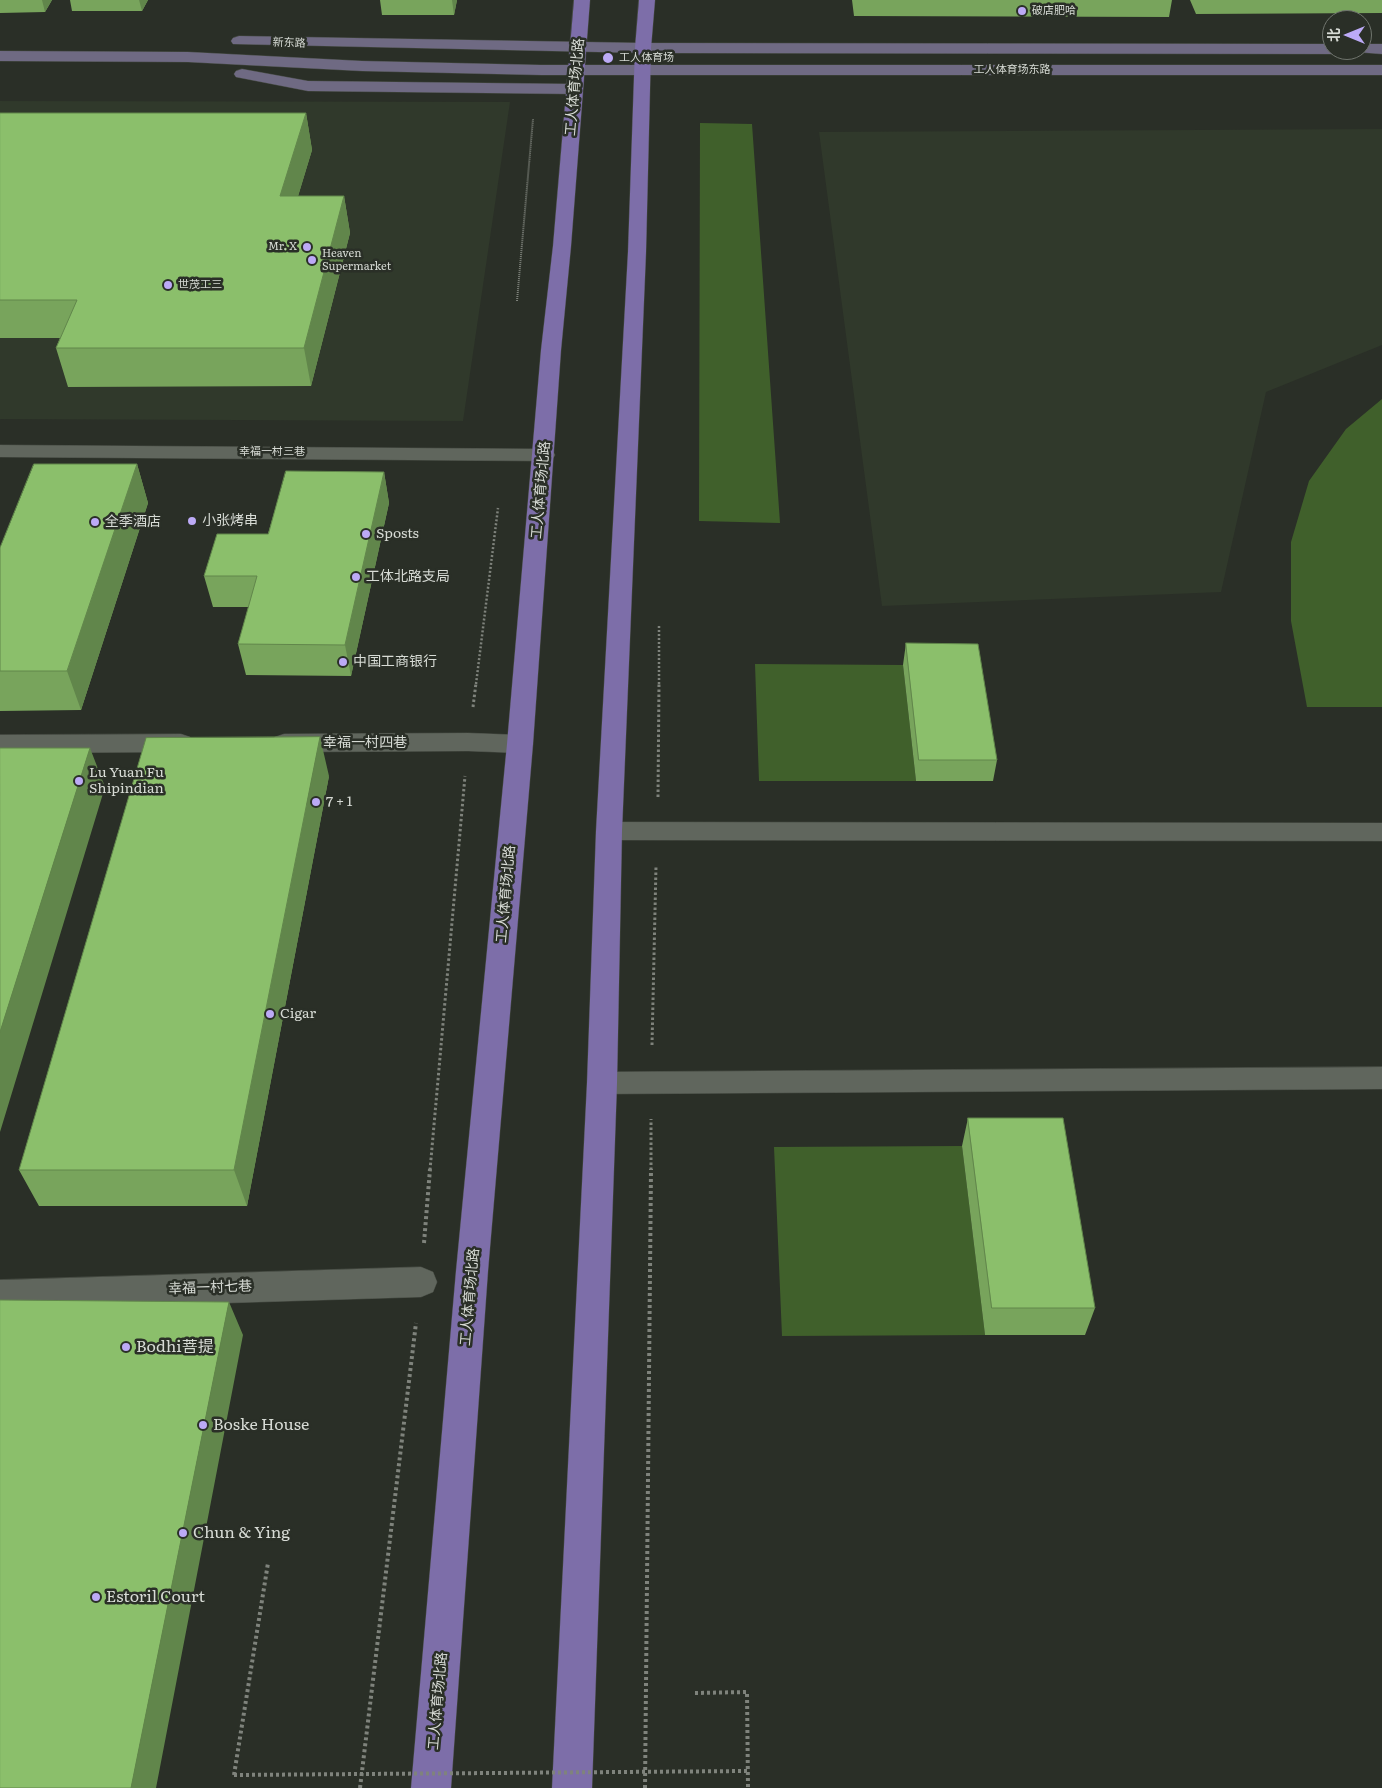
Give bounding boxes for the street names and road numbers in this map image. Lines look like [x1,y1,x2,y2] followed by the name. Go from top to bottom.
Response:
[272,36,306,50] street label: 新东路
[562,37,588,137] street label: 工人体育场北路
[974,63,1050,77] street label: 工人体育场东路
[528,440,554,540] street label: 工人体育场北路
[239,445,305,459] street label: 幸福一村三巷
[323,735,407,751] street label: 幸福一村四巷
[493,844,519,944] street label: 工人体育场北路
[457,1247,483,1347] street label: 工人体育场北路
[168,1278,252,1298] street label: 幸福一村七巷
[425,1651,451,1751] street label: 工人体育场北路

